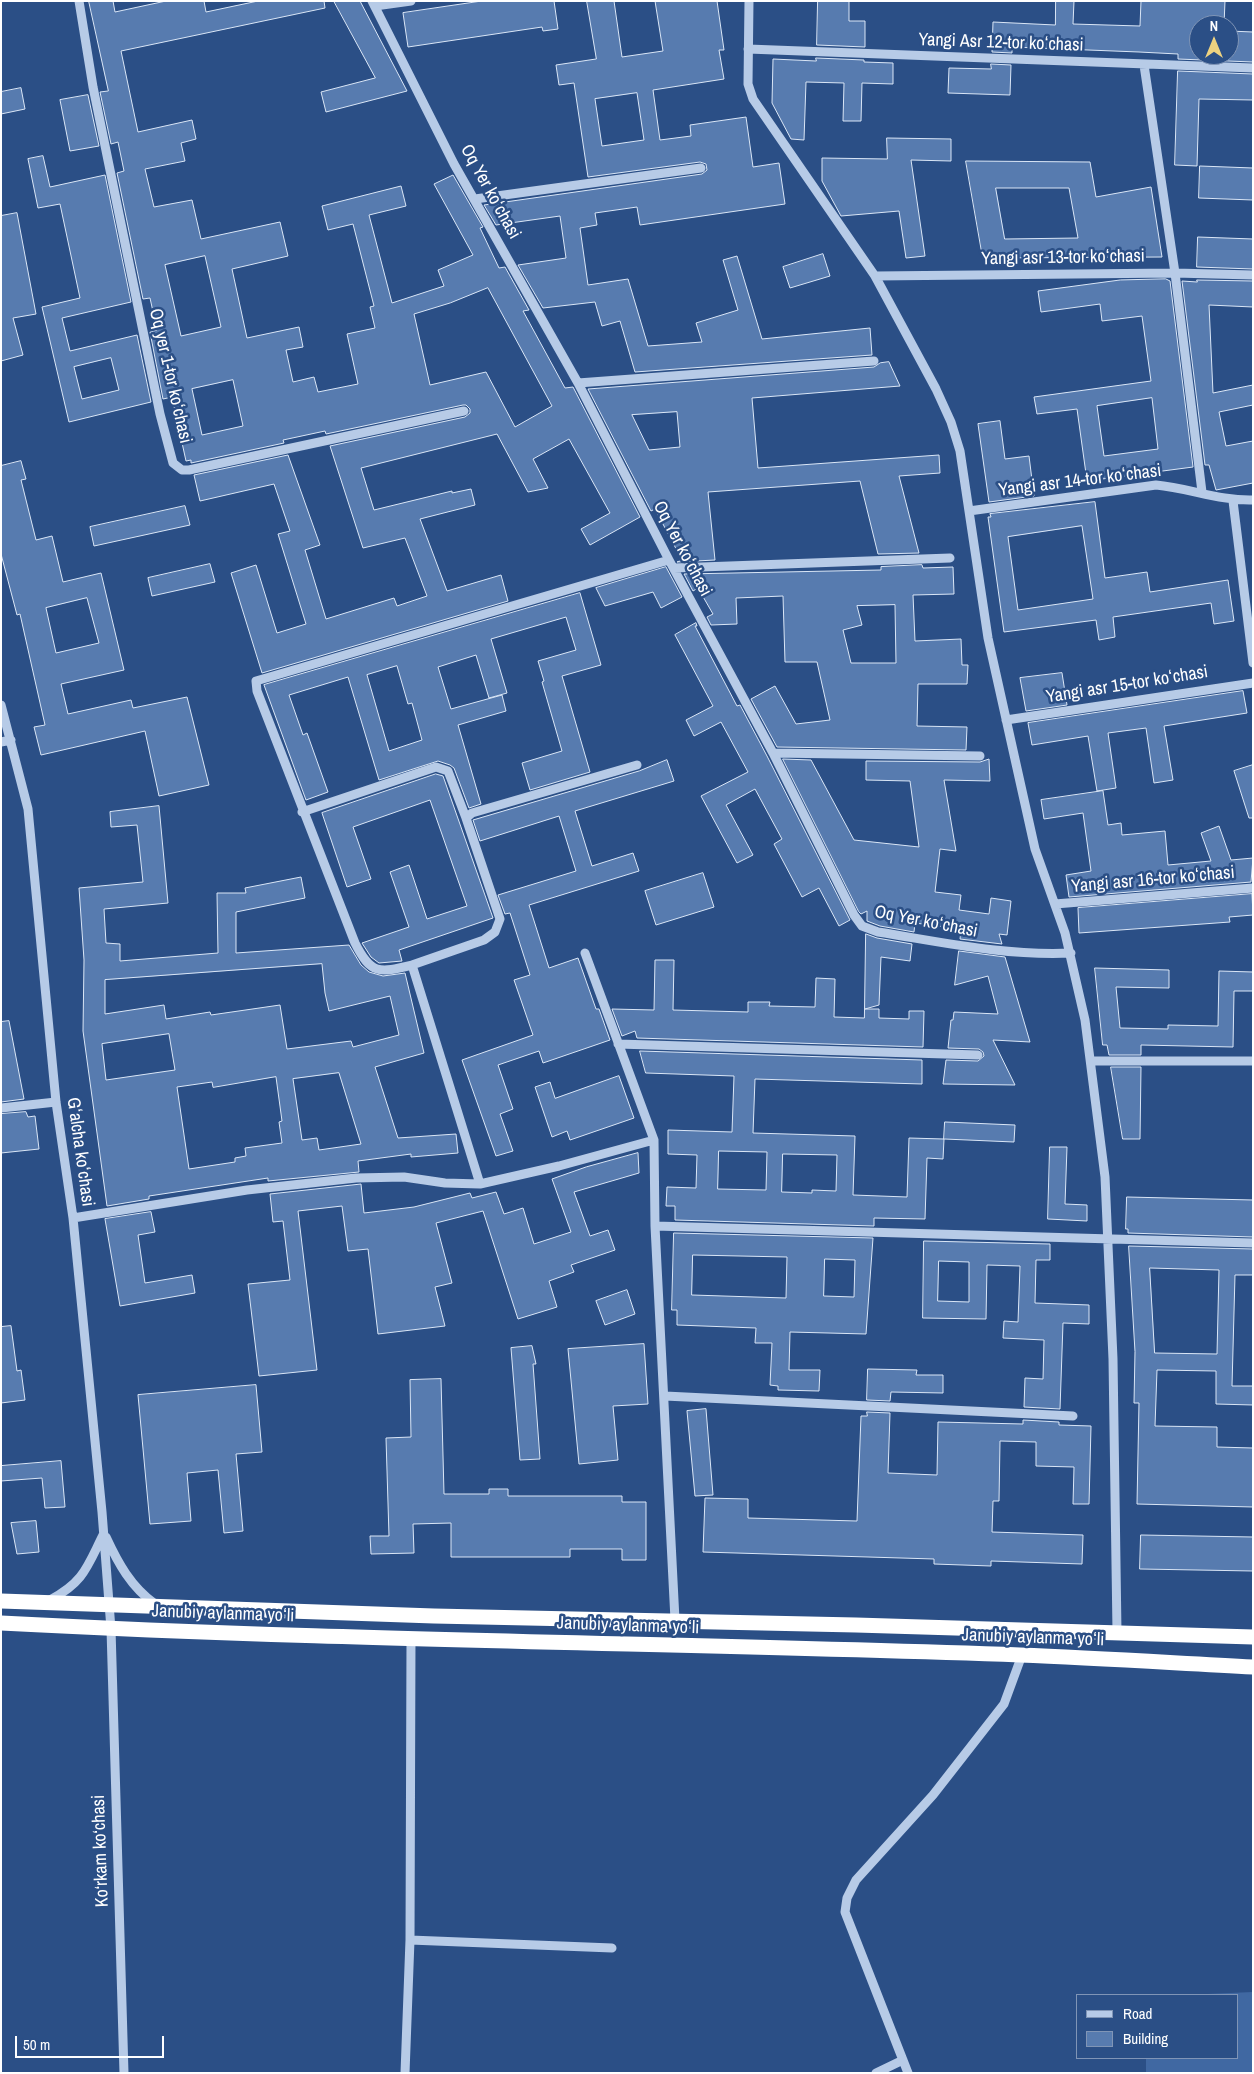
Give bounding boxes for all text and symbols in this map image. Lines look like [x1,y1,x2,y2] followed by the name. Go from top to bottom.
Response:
[1189,15,1239,65] north arrow
[1210,17,1218,35] text: N
[918,29,1084,57] street label: Yangi Asr 12-tor koʻchasi
[455,141,525,243] street label: Oq Yer koʻchasi
[981,246,1145,270] street label: Yangi asr 13-tor koʻchasi
[144,306,196,446] street label: Oq yer 1-tor koʻchasi
[997,460,1163,502] street label: Yangi asr 14-tor koʻchasi
[648,498,716,600] street label: Oq Yer koʻchasi
[1044,662,1210,708] street label: Yangi asr 15-tor koʻchasi
[1071,862,1235,898] street label: Yangi asr 16-tor koʻchasi
[873,901,979,943] street label: Oq Yer koʻchasi
[62,1096,98,1208] street label: Gʻalcha koʻchasi
[151,1601,295,1627] street label: Janubiy aylanma yoʻli
[556,1613,700,1639] street label: Janubiy aylanma yoʻli
[961,1625,1105,1651] street label: Janubiy aylanma yoʻli
[88,1794,114,1908] street label: Ko‘rkam ko‘chasi
[1076,1994,1239,2059] legend
[1123,2003,1152,2024] text: Road
[18,2026,166,2058] scale bar
[1123,2028,1168,2049] text: Building
[23,2034,50,2055] text: 50 m

